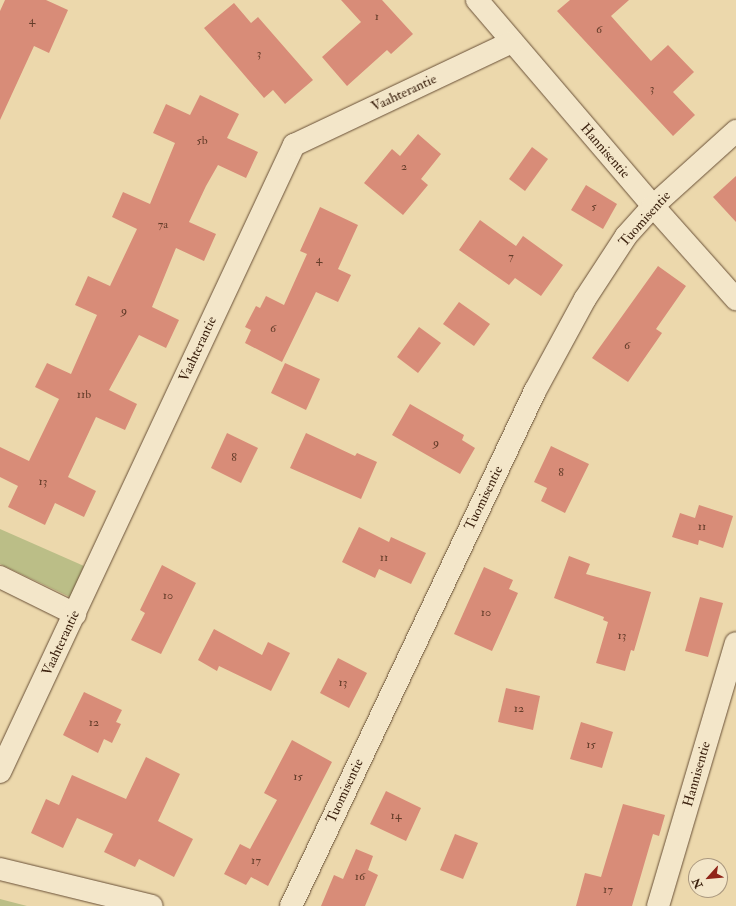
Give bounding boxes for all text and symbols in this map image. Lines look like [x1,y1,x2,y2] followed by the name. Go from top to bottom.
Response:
[375,10,379,24] house number: 1
[29,14,35,28] house number: 4
[596,23,602,37] house number: 6
[257,47,261,61] house number: 3
[369,71,439,115] street label: Vaahterantie
[650,82,654,96] house number: 3
[577,120,633,182] street label: Hannisentie
[196,134,208,148] house number: 5b
[401,160,407,174] house number: 2
[616,188,674,250] street label: Tuomisentie
[591,200,597,214] house number: 5
[158,218,168,232] house number: 7a
[508,250,514,264] house number: 7
[316,253,322,267] house number: 4
[121,304,127,318] house number: 9
[176,314,220,384] street label: Vaahterantie
[270,322,276,336] house number: 6
[624,339,630,353] house number: 6
[77,388,91,402] house number: 11b
[433,436,439,450] house number: 9
[231,451,237,465] house number: 8
[461,463,507,533] street label: Tuomisentie
[558,466,564,480] house number: 8
[39,475,47,489] house number: 13
[698,520,706,534] house number: 11
[380,551,388,565] house number: 11
[163,589,173,603] house number: 10
[481,606,491,620] house number: 10
[39,608,83,678] street label: Vaahterantie
[618,629,626,643] house number: 13
[339,676,347,690] house number: 13
[514,702,524,716] house number: 12
[89,716,99,730] house number: 12
[586,738,596,752] house number: 15
[680,739,714,809] street label: Hannisentie
[323,756,367,826] street label: Tuomisentie
[293,770,303,784] house number: 15
[391,809,401,823] house number: 14
[251,854,261,868] house number: 17
[688,858,728,898] north arrow
[355,870,365,884] house number: 16
[690,876,706,891] text: N
[603,883,613,897] house number: 17

